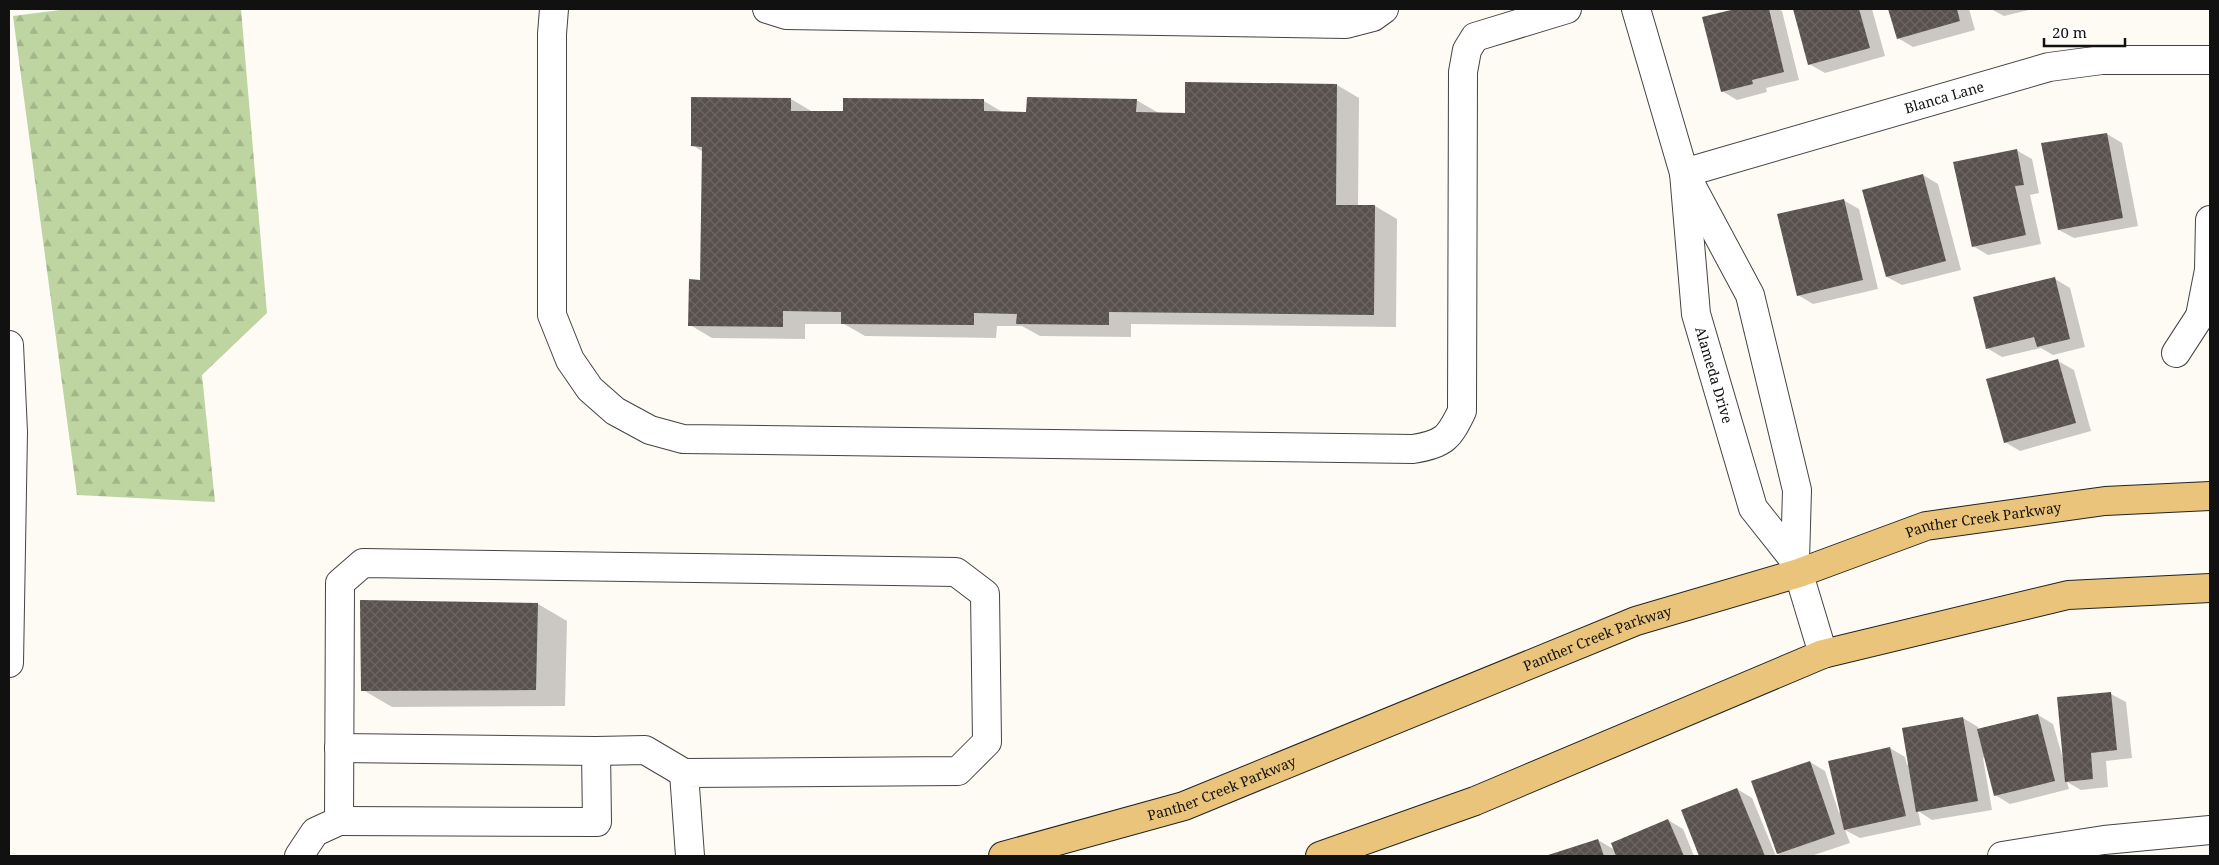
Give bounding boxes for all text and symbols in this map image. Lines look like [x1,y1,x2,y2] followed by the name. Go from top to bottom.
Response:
[2044,15,2125,47] scale bar
[2052,22,2087,42] text: 20 m
[1902,76,1986,117] street label: Blanca Lane
[1691,324,1738,425] street label: Alameda Drive
[1902,497,2062,542] street label: Panther Creek Parkway
[1520,601,1674,675] street label: Panther Creek Parkway
[1145,751,1299,825] street label: Panther Creek Parkway

